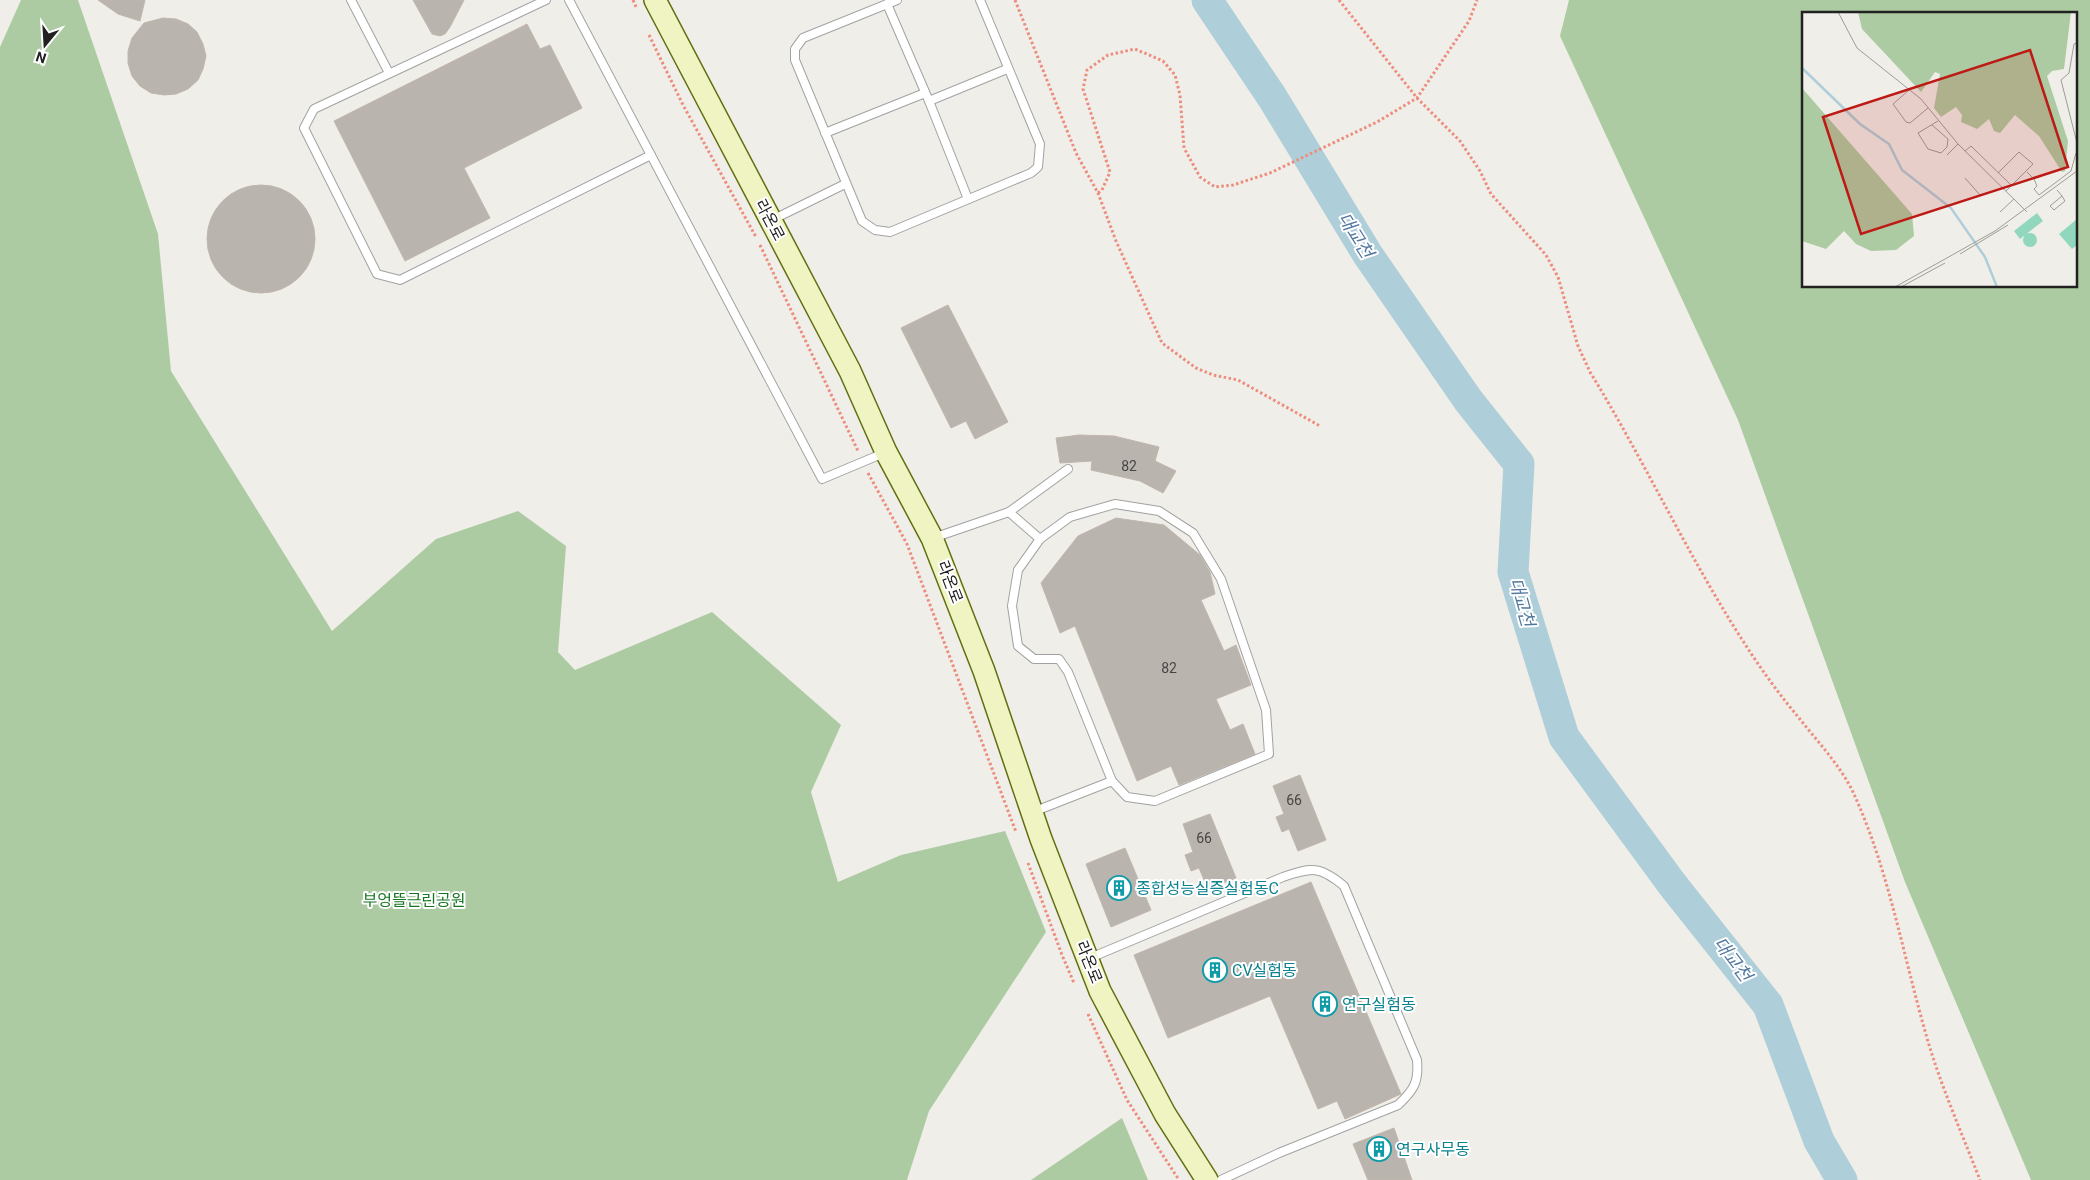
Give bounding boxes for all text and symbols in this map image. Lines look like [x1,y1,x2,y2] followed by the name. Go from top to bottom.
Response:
[1802,12,2078,288] inset map
[20,20,70,70] north arrow
[34,48,48,67] text: N
[751,196,789,244] street label: 라온로
[1334,208,1379,264] water label: 대교천
[1121,458,1137,474] house number: 82
[933,558,967,606] street label: 라온로
[1505,575,1540,631] water label: 대교천
[1161,660,1177,676] house number: 82
[1286,792,1302,808] house number: 66
[1196,830,1212,846] house number: 66
[1106,875,1132,901] building icon: 종합성능실증실험동C
[1136,879,1279,898] place label: 종합성능실증실험동C
[362,891,466,910] park label: 부엉뜰근린공원
[1710,933,1758,987] water label: 대교천
[1072,938,1106,986] street label: 라온로
[1202,957,1228,983] building icon: CV실험동
[1232,961,1297,980] place label: CV실험동
[1312,991,1338,1017] building icon: 연구실험동
[1342,995,1416,1014] place label: 연구실험동
[1366,1136,1392,1162] building icon: 연구사무동
[1396,1140,1470,1159] place label: 연구사무동

